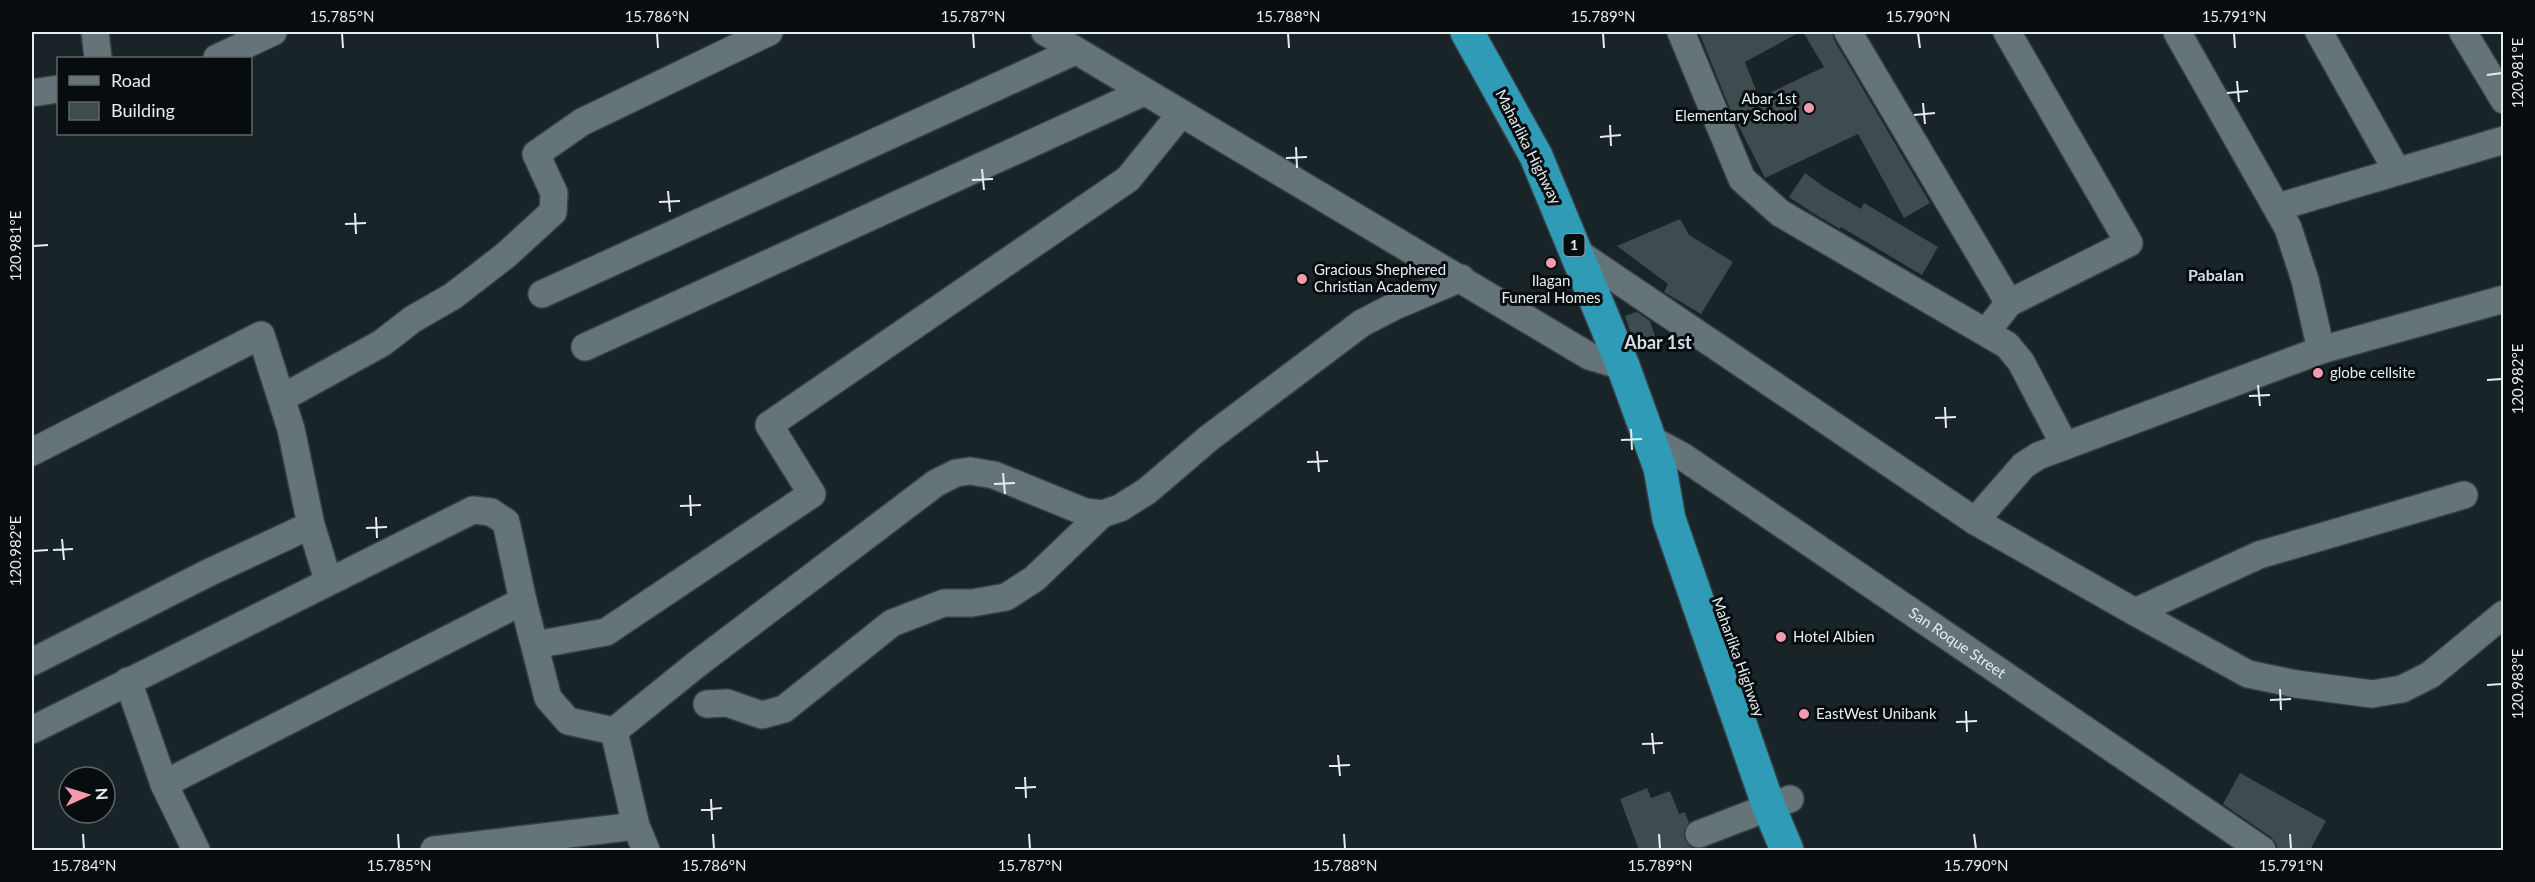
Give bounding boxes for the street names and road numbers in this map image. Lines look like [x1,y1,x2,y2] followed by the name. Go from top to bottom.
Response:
[1492,86,1566,207] street label: Maharlika Highway
[1564,234,1584,256] road number: 1
[1709,594,1769,719] street label: Maharlika Highway
[1906,603,2010,682] street label: San Roque Street

